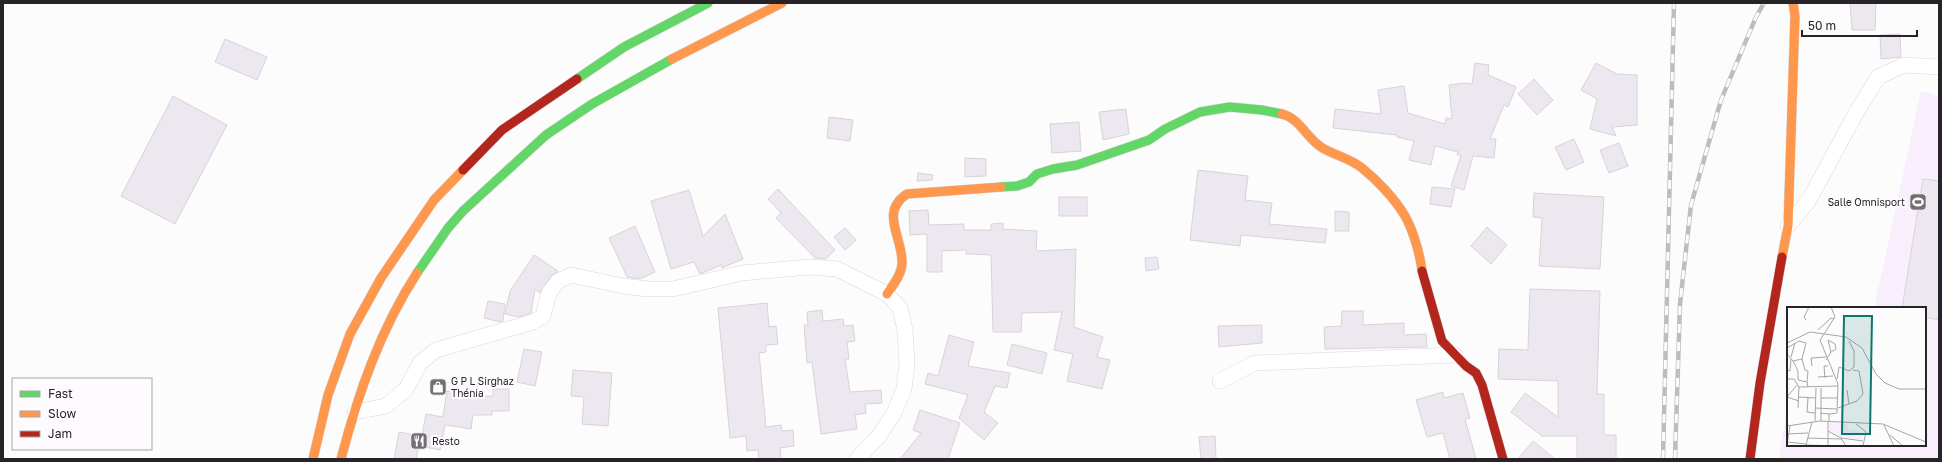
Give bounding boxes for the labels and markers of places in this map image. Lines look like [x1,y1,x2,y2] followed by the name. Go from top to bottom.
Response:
[1908,192,1928,212] sports icon: Salle Omnisport
[1828,196,1905,208] place label: Salle Omnisport
[451,375,514,399] place label: G P L Sirghaz Thénia
[428,377,448,397] shop icon: G P L Sirghaz Thénia
[409,431,429,451] restaurant icon: Resto
[432,435,460,447] place label: Resto

